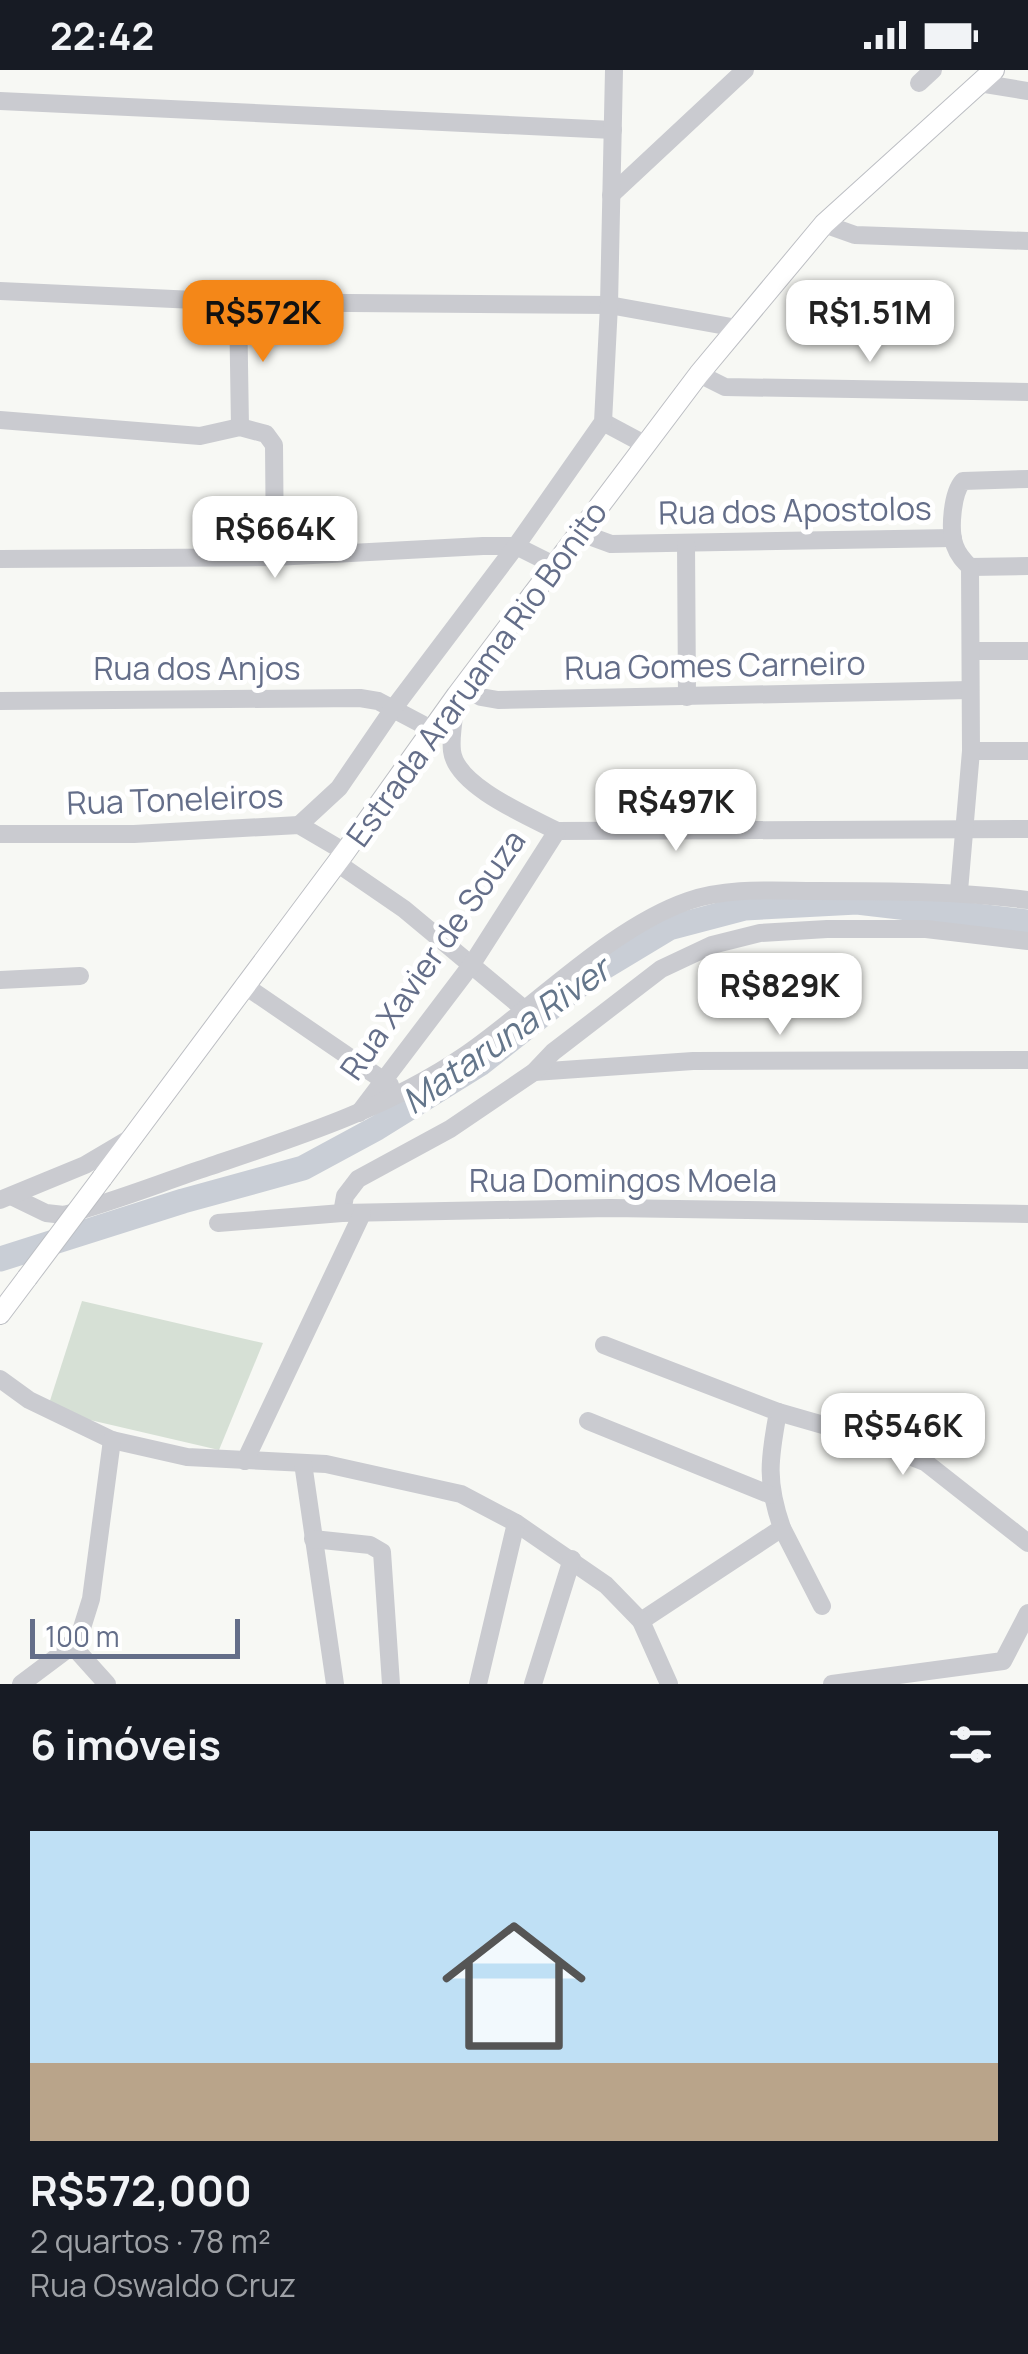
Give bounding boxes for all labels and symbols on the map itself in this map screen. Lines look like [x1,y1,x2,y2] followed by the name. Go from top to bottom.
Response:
[182,280,344,365] pin: R$572K
[778,280,962,365] pin: R$1.51M
[658,486,932,534] street label: Rua dos Apostolos
[336,492,617,855] street label: Estrada Araruama Rio Bonito
[194,496,356,581] pin: R$664K
[564,640,866,690] street label: Rua Gomes Carneiro
[93,646,301,690] street label: Rua dos Anjos
[595,769,757,854] pin: R$497K
[66,773,284,825] street label: Rua Toneleiros
[329,821,535,1088] street label: Rua Xavier de Souza
[392,943,622,1125] water label: Mataruna River
[699,953,861,1038] pin: R$829K
[469,1158,777,1202] street label: Rua Domingos Moela
[822,1393,984,1478] pin: R$546K
[30,1614,240,1658] scale bar

